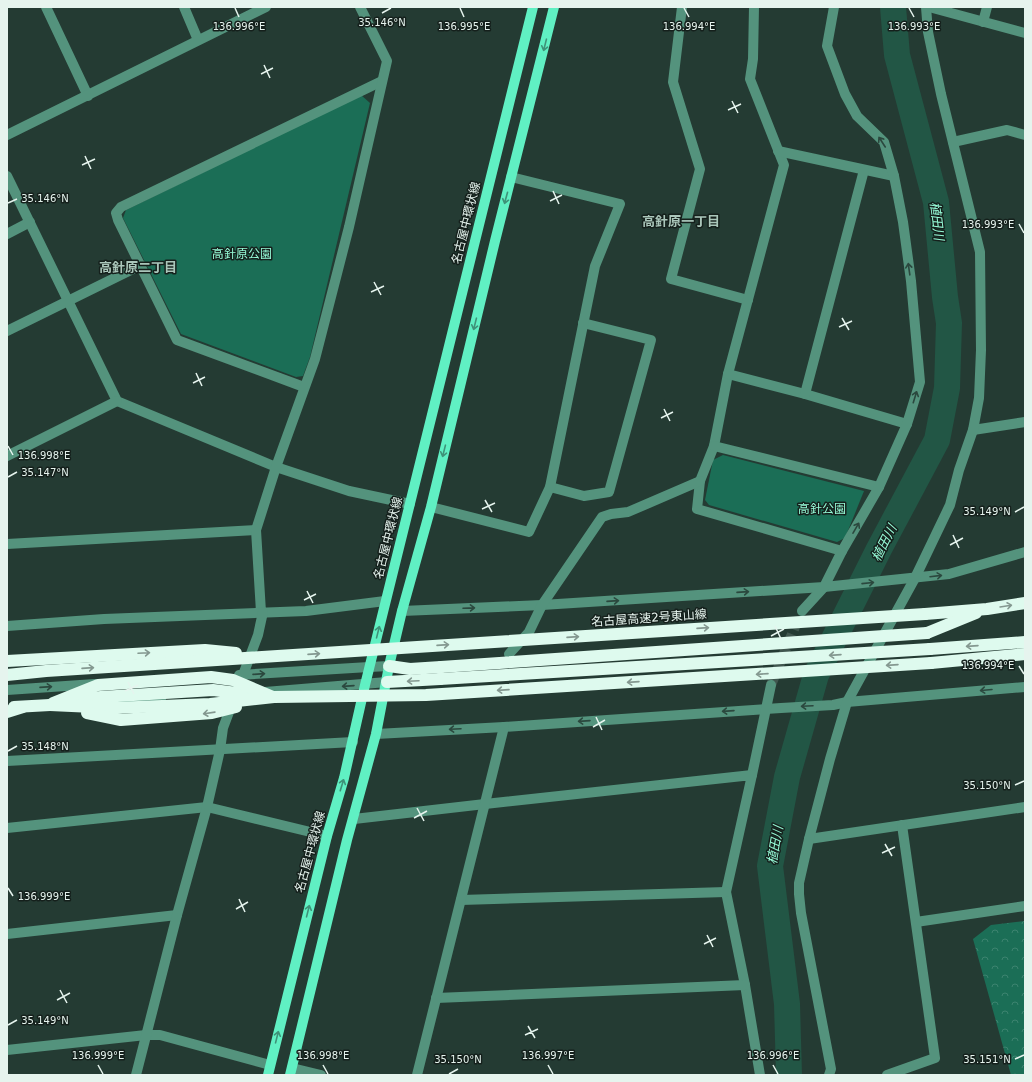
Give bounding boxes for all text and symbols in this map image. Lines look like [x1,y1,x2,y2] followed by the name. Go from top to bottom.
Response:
[358,17,406,28] text: 35.146°N
[213,21,265,32] text: 136.996°E
[438,21,490,32] text: 136.995°E
[663,21,715,32] text: 136.994°E
[888,21,940,32] text: 136.993°E
[540,38,548,51] one-way arrow
[878,137,887,148] one-way arrow
[449,181,483,265] street label: 名古屋中環状線
[502,191,509,204] one-way arrow
[21,193,69,204] text: 35.146°N
[927,201,947,243] water label: 植田川
[642,214,720,229] district label: 高針原一丁目
[962,219,1014,230] text: 136.993°E
[212,247,272,261] park label: 高針原公園
[99,260,177,275] district label: 高針原二丁目
[905,263,913,276] one-way arrow
[470,317,478,330] one-way arrow
[912,391,919,404] one-way arrow
[440,444,448,457] one-way arrow
[18,450,70,461] text: 136.998°E
[21,467,69,478] text: 35.147°N
[371,496,405,580] street label: 名古屋中環状線
[798,502,846,516] park label: 高針公園
[963,506,1011,517] text: 35.149°N
[868,520,900,564] water label: 植田川
[852,522,860,534] one-way arrow
[929,572,942,580] one-way arrow
[861,579,874,587] one-way arrow
[736,589,749,596] one-way arrow
[606,597,619,604] one-way arrow
[999,602,1012,610] one-way arrow
[462,605,475,612] one-way arrow
[591,607,707,629] street label: 名古屋高速2号東山線
[374,625,382,638] one-way arrow
[696,625,709,632] one-way arrow
[566,633,579,640] one-way arrow
[436,642,449,649] one-way arrow
[966,642,979,649] one-way arrow
[137,650,150,657] one-way arrow
[307,650,320,657] one-way arrow
[829,651,842,658] one-way arrow
[962,660,1014,671] text: 136.994°E
[886,662,899,669] one-way arrow
[81,665,94,672] one-way arrow
[253,670,266,677] one-way arrow
[756,670,769,677] one-way arrow
[407,677,420,684] one-way arrow
[627,678,640,685] one-way arrow
[342,682,355,689] one-way arrow
[39,684,52,691] one-way arrow
[497,687,510,694] one-way arrow
[980,687,993,694] one-way arrow
[801,703,814,710] one-way arrow
[722,708,735,715] one-way arrow
[203,709,216,717] one-way arrow
[578,718,591,725] one-way arrow
[449,726,462,733] one-way arrow
[21,741,69,752] text: 35.148°N
[339,779,346,792] one-way arrow
[963,780,1011,791] text: 35.150°N
[292,810,328,894] street label: 名古屋中環状線
[764,823,786,866] water label: 植田川
[18,891,70,902] text: 136.999°E
[305,905,313,918] one-way arrow
[21,1015,69,1026] text: 35.149°N
[274,1031,282,1044] one-way arrow
[72,1050,124,1061] text: 136.999°E
[297,1050,349,1061] text: 136.998°E
[522,1050,574,1061] text: 136.997°E
[747,1050,799,1061] text: 136.996°E
[434,1054,482,1065] text: 35.150°N
[963,1054,1011,1065] text: 35.151°N

